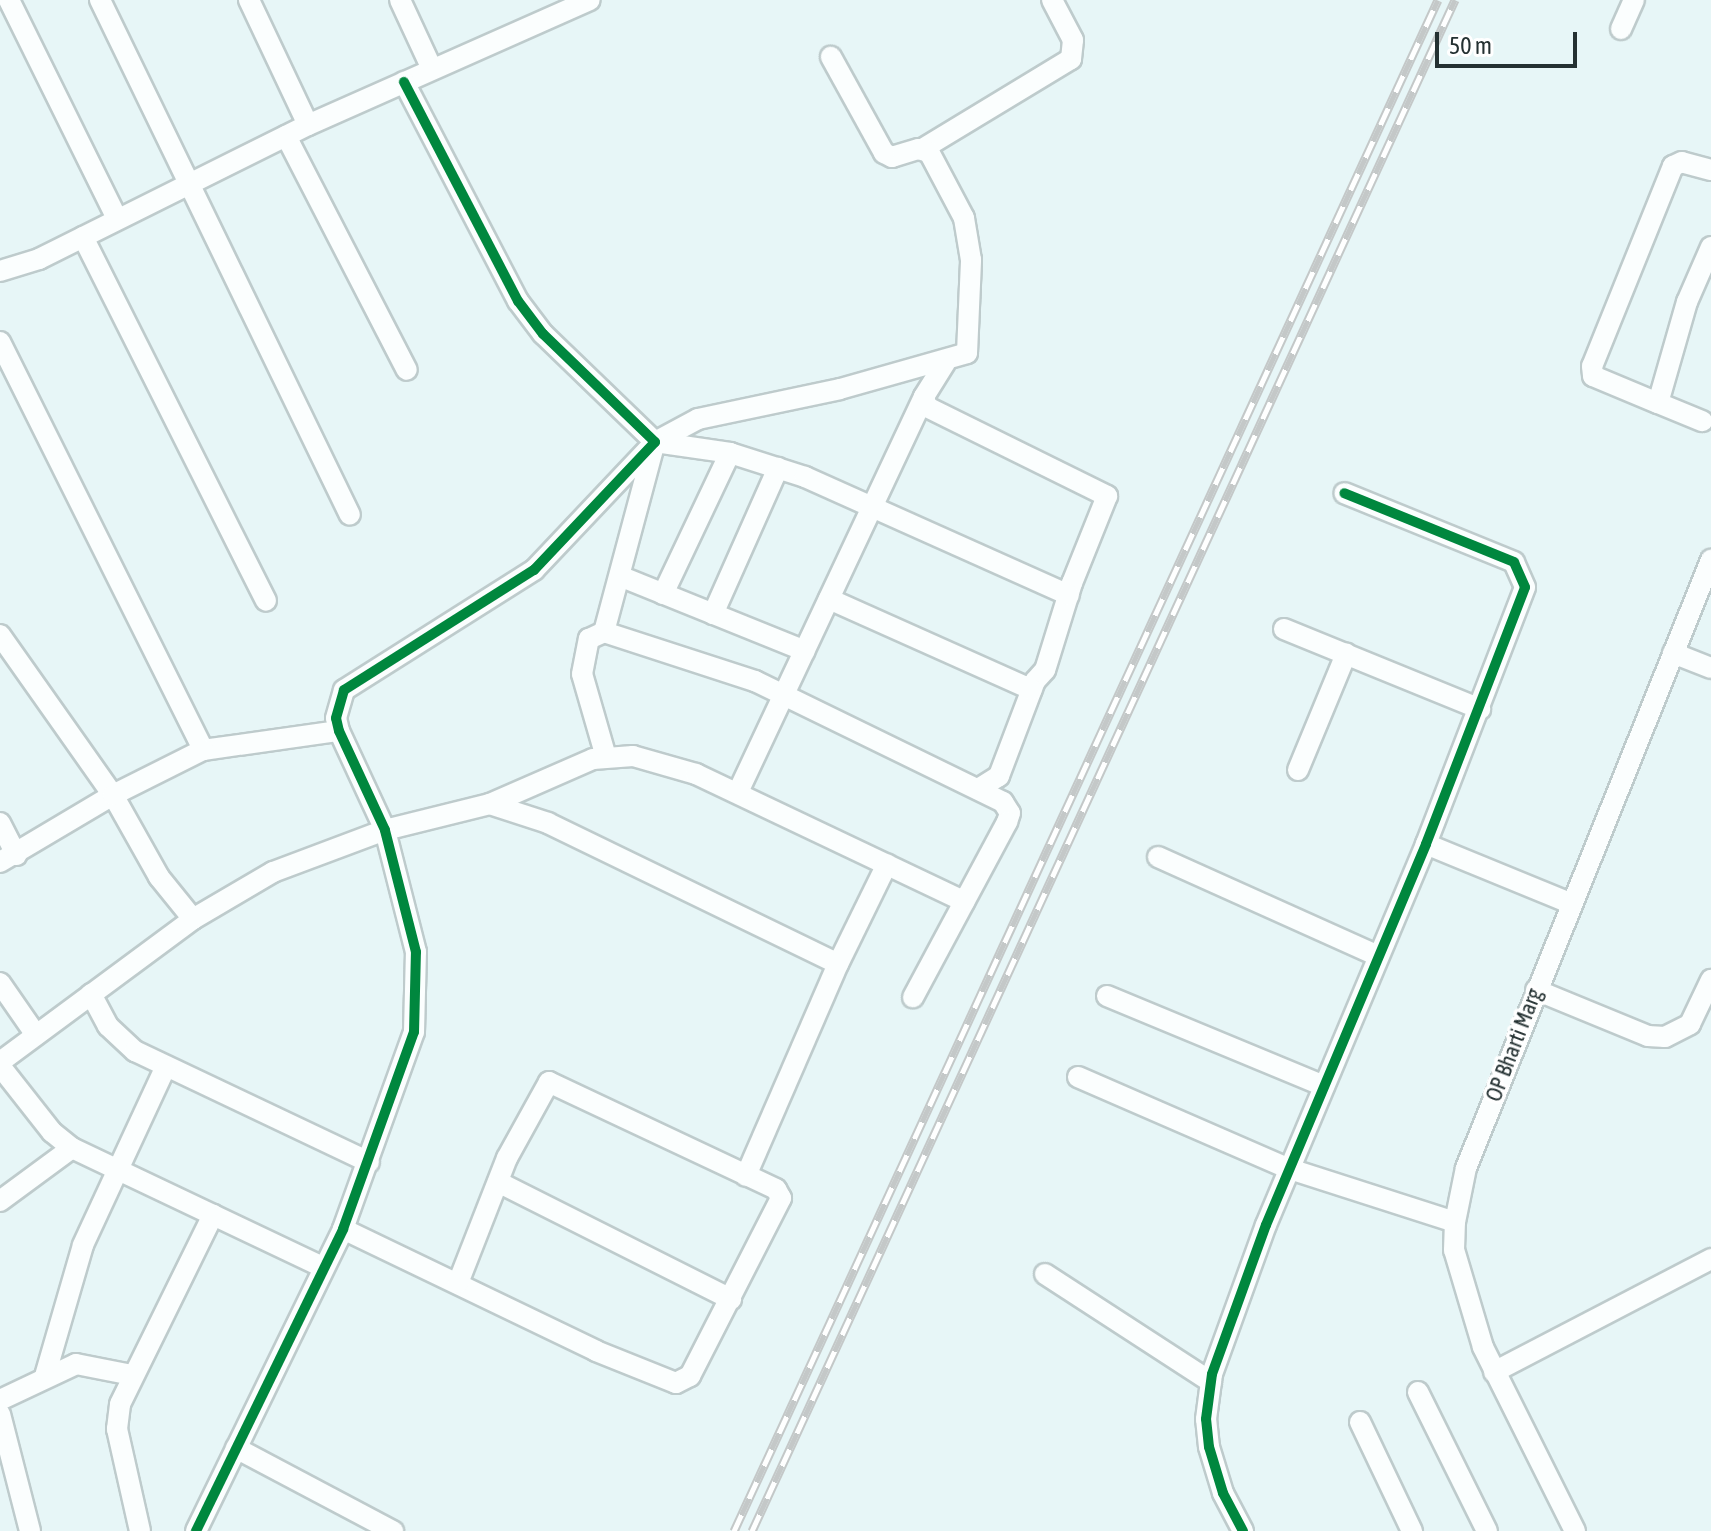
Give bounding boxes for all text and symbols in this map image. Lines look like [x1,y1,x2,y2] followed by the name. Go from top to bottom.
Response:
[1439,16,1581,66] scale bar
[1449,32,1492,59] text: 50 m
[1480,985,1548,1105] street label: OP Bharti Marg

